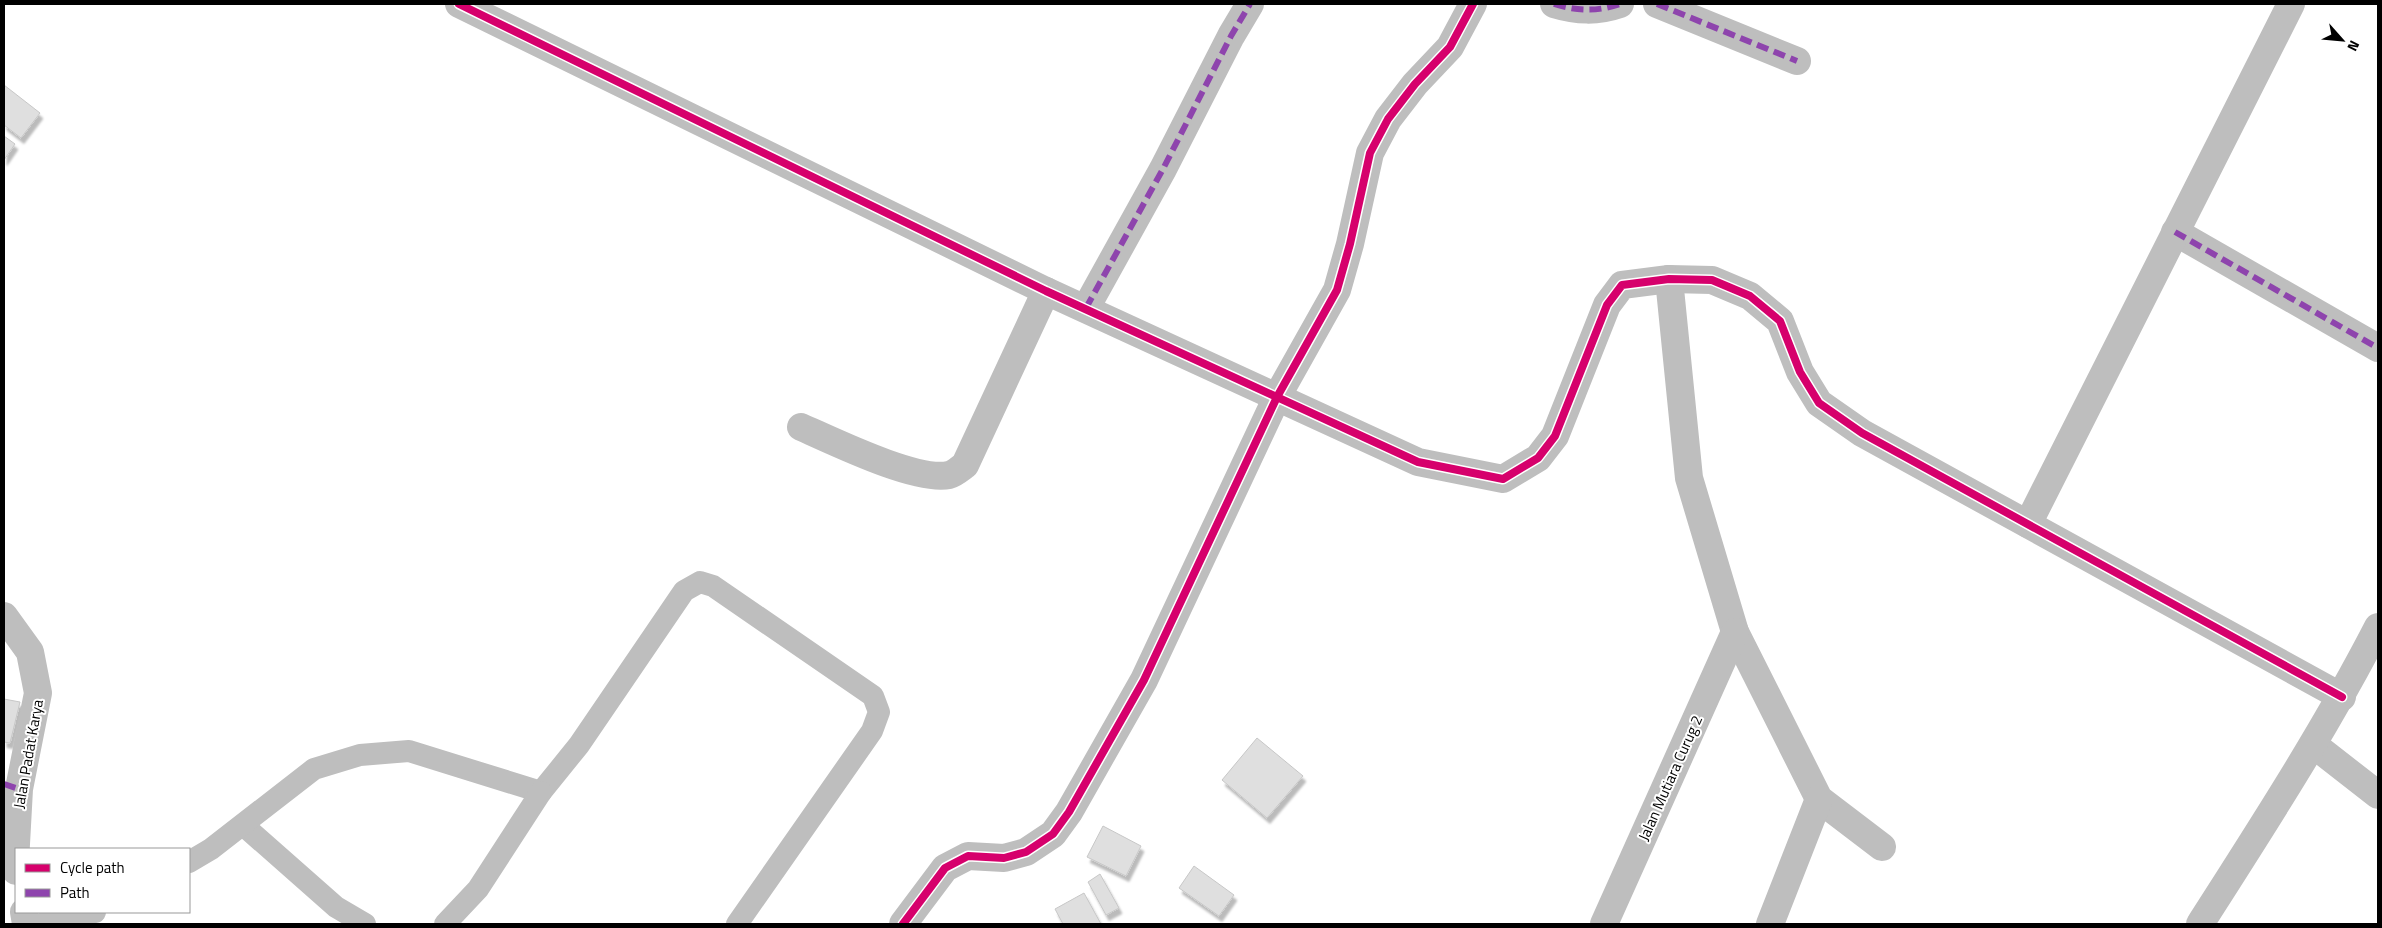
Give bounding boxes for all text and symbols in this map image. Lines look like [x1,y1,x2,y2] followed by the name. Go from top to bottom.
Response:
[2317,15,2367,65] north arrow
[2342,37,2366,55] text: N
[7,697,49,810] street label: Jalan Padat Karya
[1632,711,1708,845] street label: Jalan Mutiara Curug 2
[15,848,190,913] legend
[60,856,125,879] text: Cycle path
[60,881,90,904] text: Path

